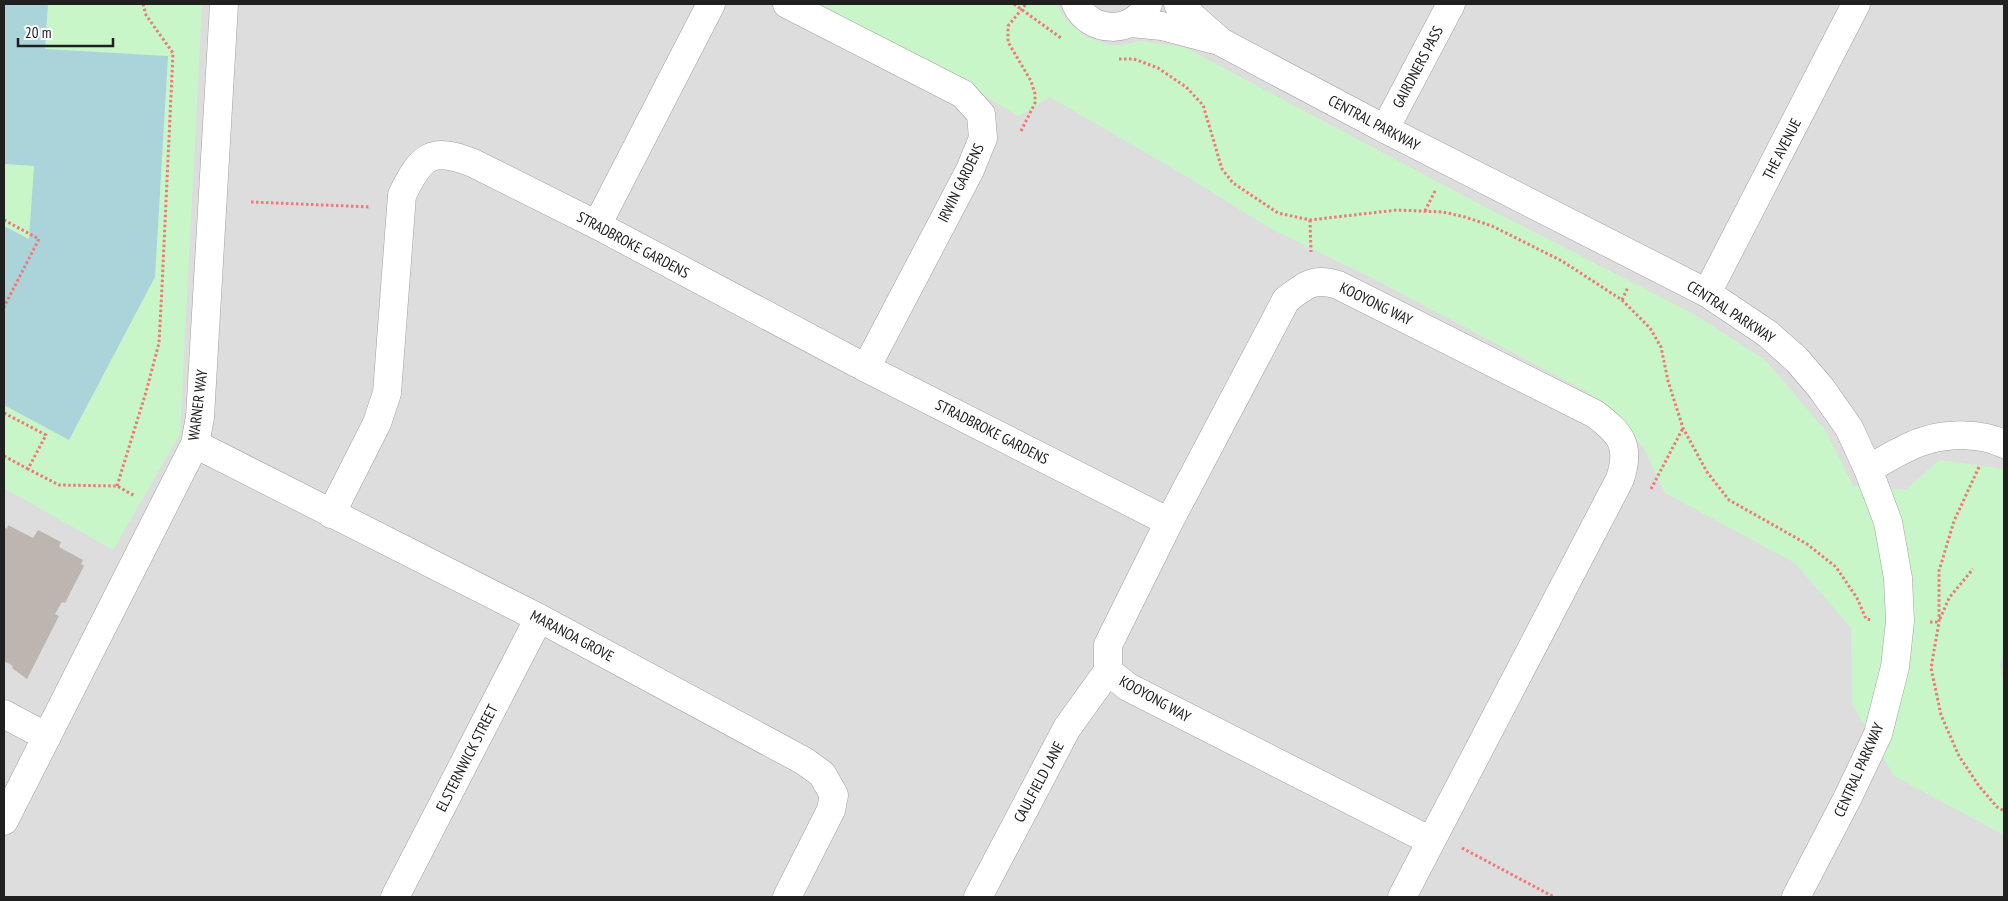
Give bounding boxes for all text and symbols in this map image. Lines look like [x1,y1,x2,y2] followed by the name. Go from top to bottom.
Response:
[18,15,112,47] scale bar
[1388,22,1447,111] street label: GAIRDNERS PASS
[25,23,51,42] text: 20 m
[1325,90,1424,155] street label: CENTRAL PARKWAY
[1758,115,1805,183] street label: THE AVENUE
[933,140,988,225] street label: IRWIN GARDENS
[574,207,693,282] street label: STRADBROKE GARDENS
[1684,276,1779,347] street label: CENTRAL PARKWAY
[1337,278,1416,329] street label: KOOYONG WAY
[184,368,211,442] street label: WARNER WAY
[932,395,1052,468] street label: STRADBROKE GARDENS
[527,606,617,665] street label: MARANOA GROVE
[1116,671,1194,726] street label: KOOYONG WAY
[431,701,502,815] street label: ELSTERNWICK STREET
[1829,720,1888,820] street label: CENTRAL PARKWAY
[1009,738,1068,825] street label: CAULFIELD LANE

